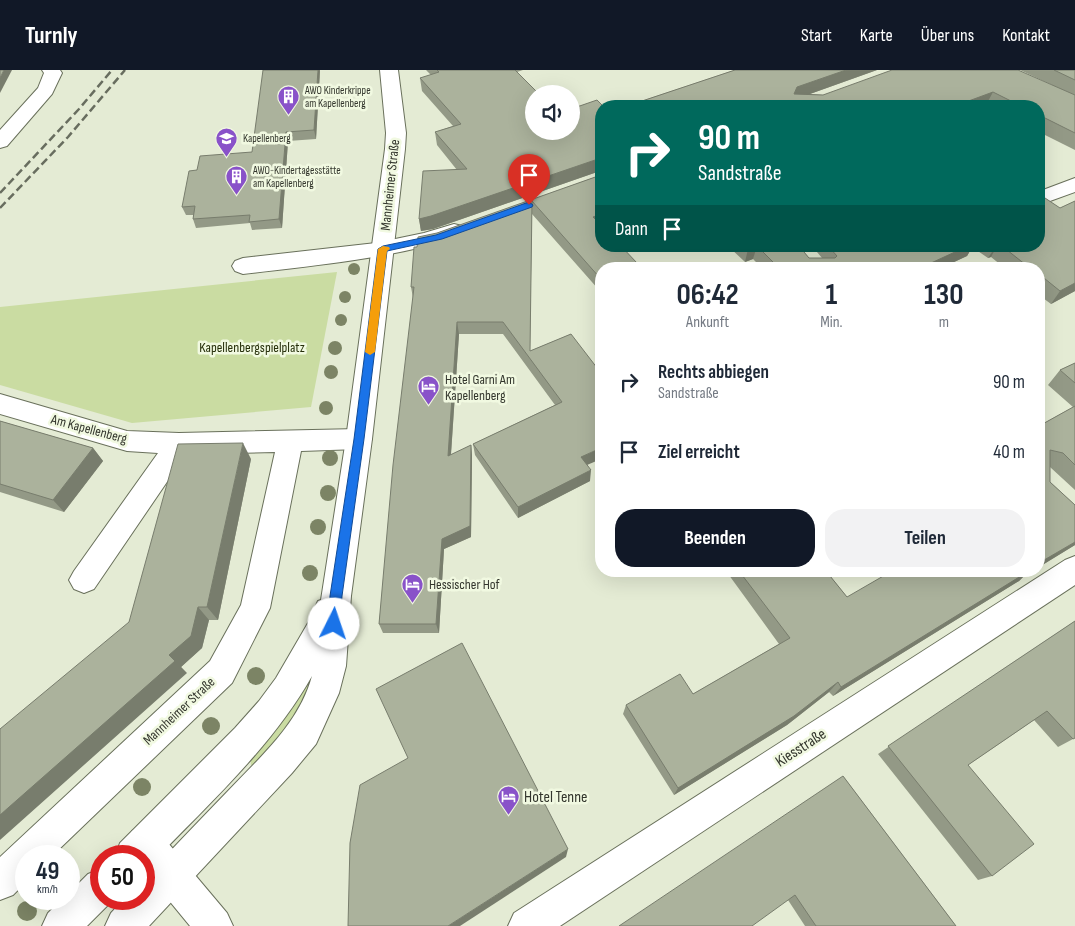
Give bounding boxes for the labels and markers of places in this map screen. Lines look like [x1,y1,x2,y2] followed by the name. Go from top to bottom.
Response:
[277,84,301,115] building icon: AWO Kinderkrippe am Kapellenberg
[304,84,371,110] place label: AWO Kinderkrippe am Kapellenberg
[215,126,239,157] school or university icon: Kapellenberg
[243,132,291,145] place label: Kapellenberg
[508,154,550,205] pin
[225,164,249,195] building icon: AWO-Kindertagesstätte am Kapellenberg
[252,164,341,190] place label: AWO-Kindertagesstätte am Kapellenberg
[445,371,515,404] place label: Hotel Garni Am Kapellenberg
[417,375,441,406] hotel icon: Hotel Garni Am Kapellenberg
[401,572,425,603] hotel icon: Hessischer Hof
[429,576,501,593] place label: Hessischer Hof
[496,785,520,816] hotel icon: Hotel Tenne
[524,788,587,807] place label: Hotel Tenne

